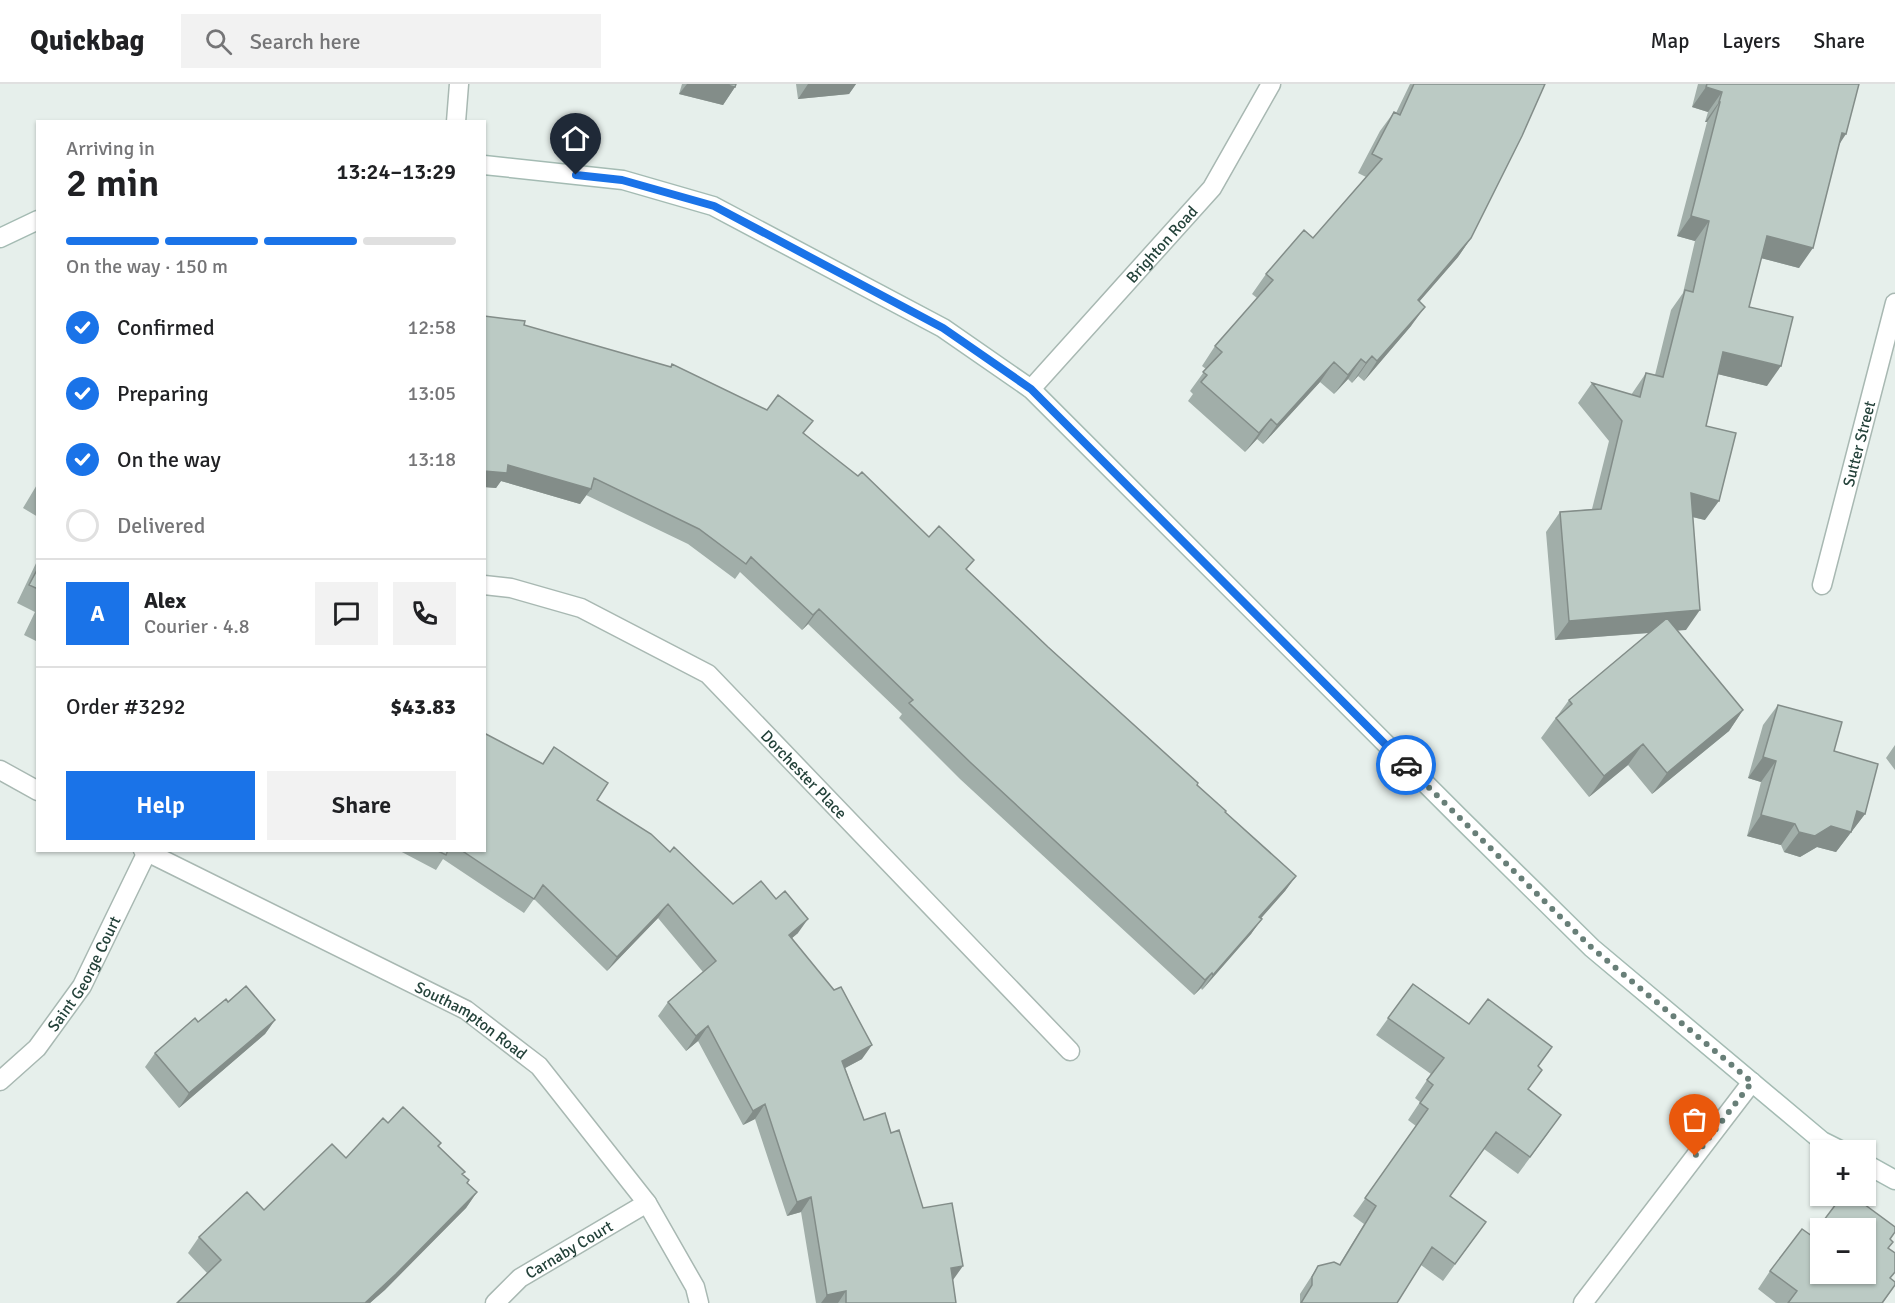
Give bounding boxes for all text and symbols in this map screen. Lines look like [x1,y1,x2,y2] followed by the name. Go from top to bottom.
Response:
[181,14,601,68] search box
[30,24,145,58] text: Quickbag
[202,25,235,58] icon: search
[250,28,361,55] text: Search here
[1651,28,1689,54] text: Map
[1722,28,1780,54] text: Layers
[1813,28,1865,54] text: Share
[550,113,601,175] pin
[559,122,592,155] icon: home
[66,136,155,161] text: Arriving in
[337,158,456,185] text: 13:24–13:29
[66,159,159,207] text: 2 min
[1122,202,1202,288] street label: Brighton Road
[66,254,228,279] text: On the way · 150 m
[66,311,99,344] icon: check
[117,314,215,341] text: Confirmed
[407,315,456,340] text: 12:58
[66,377,99,410] icon: check
[117,380,209,407] text: Preparing
[407,381,456,406] text: 13:05
[1839,398,1880,489] street label: Sutter Street
[66,443,99,476] icon: check
[117,446,221,473] text: On the way
[407,447,456,472] text: 13:18
[117,512,205,539] text: Delivered
[315,582,378,645] button: chat
[393,582,456,645] button: phone
[144,587,186,614] text: Alex
[90,600,105,627] text: A
[144,614,250,639] text: Courier · 4.8
[66,693,186,720] text: Order #3292
[390,693,456,720] text: $43.83
[756,726,851,824] street label: Dorchester Place
[1376,735,1436,795] courier
[1390,749,1423,782] icon: car
[66,771,255,840] button: Help
[267,771,456,840] button: Share
[43,913,126,1036] street label: Saint George Court
[411,977,531,1064] street label: Southampton Road
[1669,1094,1720,1156] pin
[1678,1103,1711,1136] icon: bag
[1810,1140,1876,1284] map controls
[1810,1140,1876,1206] button: +
[522,1216,617,1284] street label: Carnaby Court
[1810,1218,1876,1284] button: −

